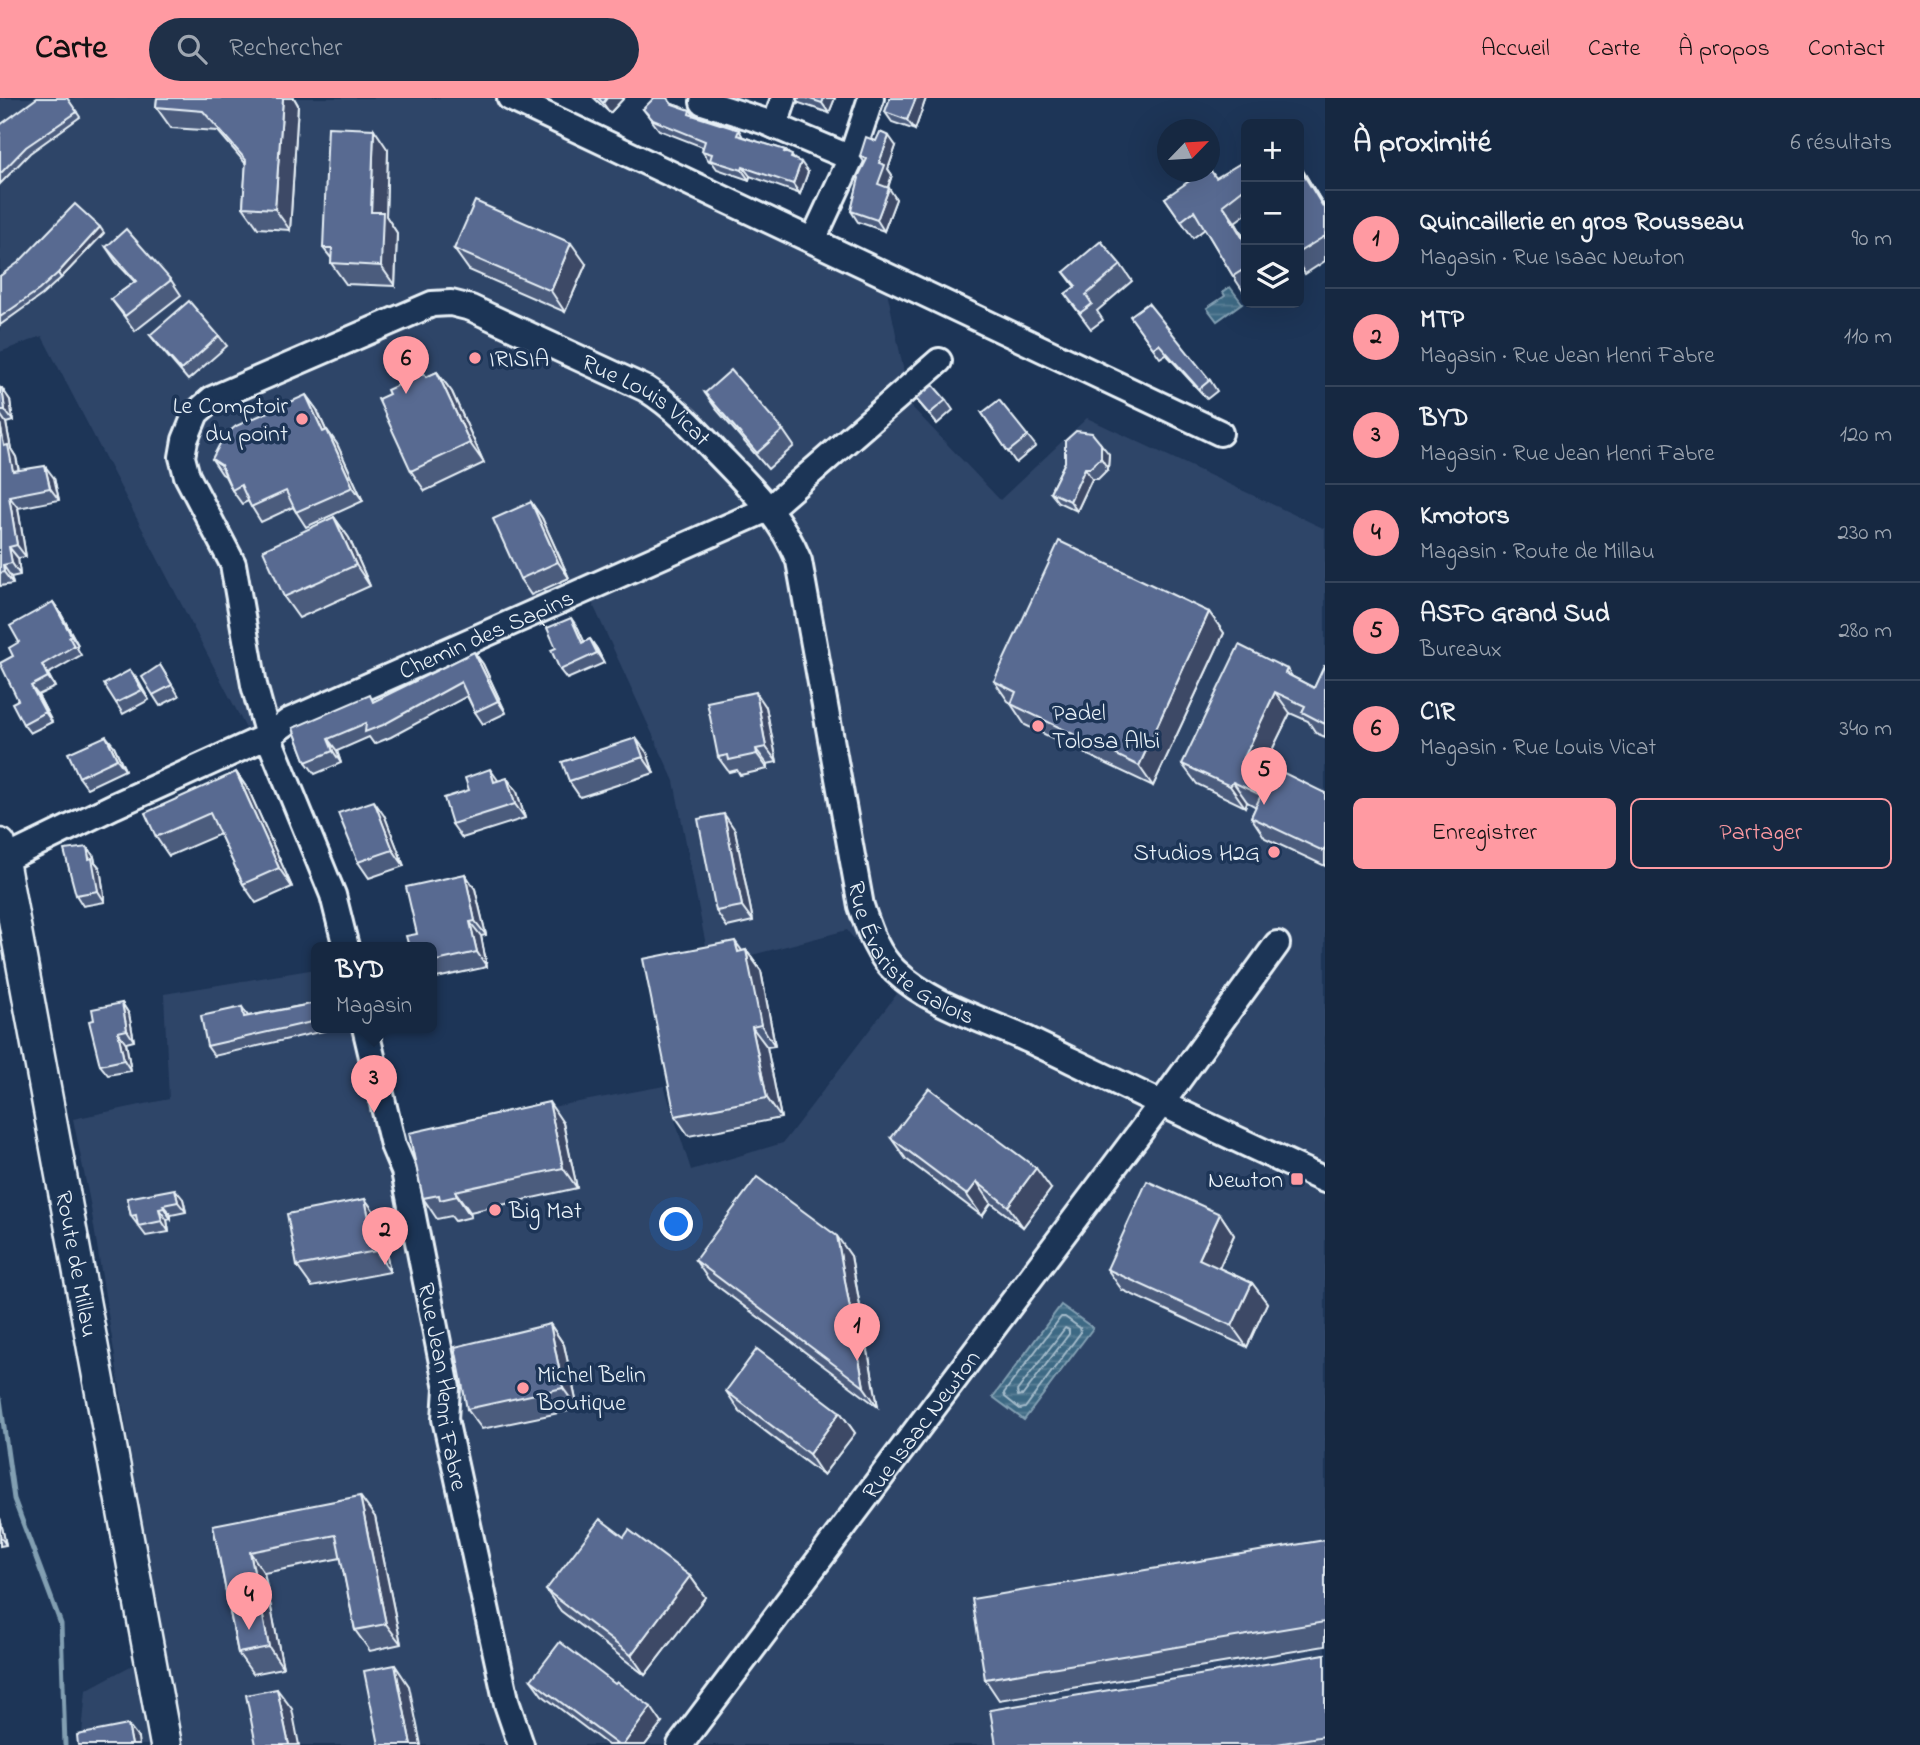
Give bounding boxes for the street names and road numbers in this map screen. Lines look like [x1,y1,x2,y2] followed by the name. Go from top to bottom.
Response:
[575,347,718,456] street label: Rue Louis Vicat
[394,582,580,690] street label: Chemin des Sapins
[837,879,979,1035] street label: Rue Évariste Galois
[44,1188,106,1340] street label: Route de Millau
[407,1280,475,1494] street label: Rue Jean Henri Fabre
[855,1344,990,1508] street label: Rue Isaac Newton

